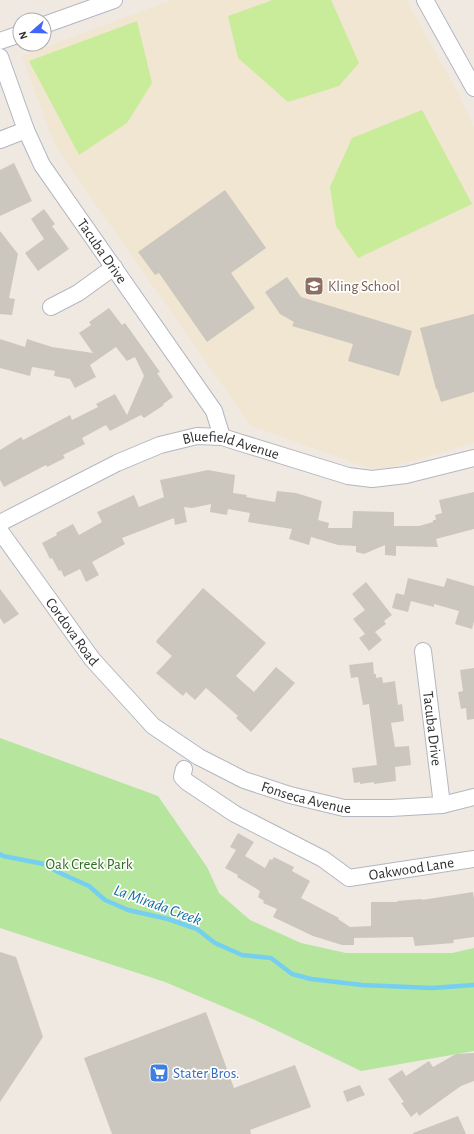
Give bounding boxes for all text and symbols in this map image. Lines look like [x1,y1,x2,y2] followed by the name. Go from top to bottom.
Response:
[12,12,52,52] north arrow
[17,30,30,41] text: N
[74,216,129,287] street label: Tacuba Drive
[303,275,325,297] school or university icon: Kling School
[328,279,400,294] place label: Kling School
[181,429,281,462] street label: Bluefield Avenue
[43,595,102,669] street label: Cordova Road
[420,690,444,767] street label: Tacuba Drive
[259,779,351,816] street label: Fonseca Avenue
[368,855,455,883] street label: Oakwood Lane
[45,857,133,872] park label: Oak Creek Park
[112,882,204,928] water label: La Mirada Creek
[148,1062,170,1084] supermarket icon: Stater Bros.
[173,1066,239,1081] place label: Stater Bros.

